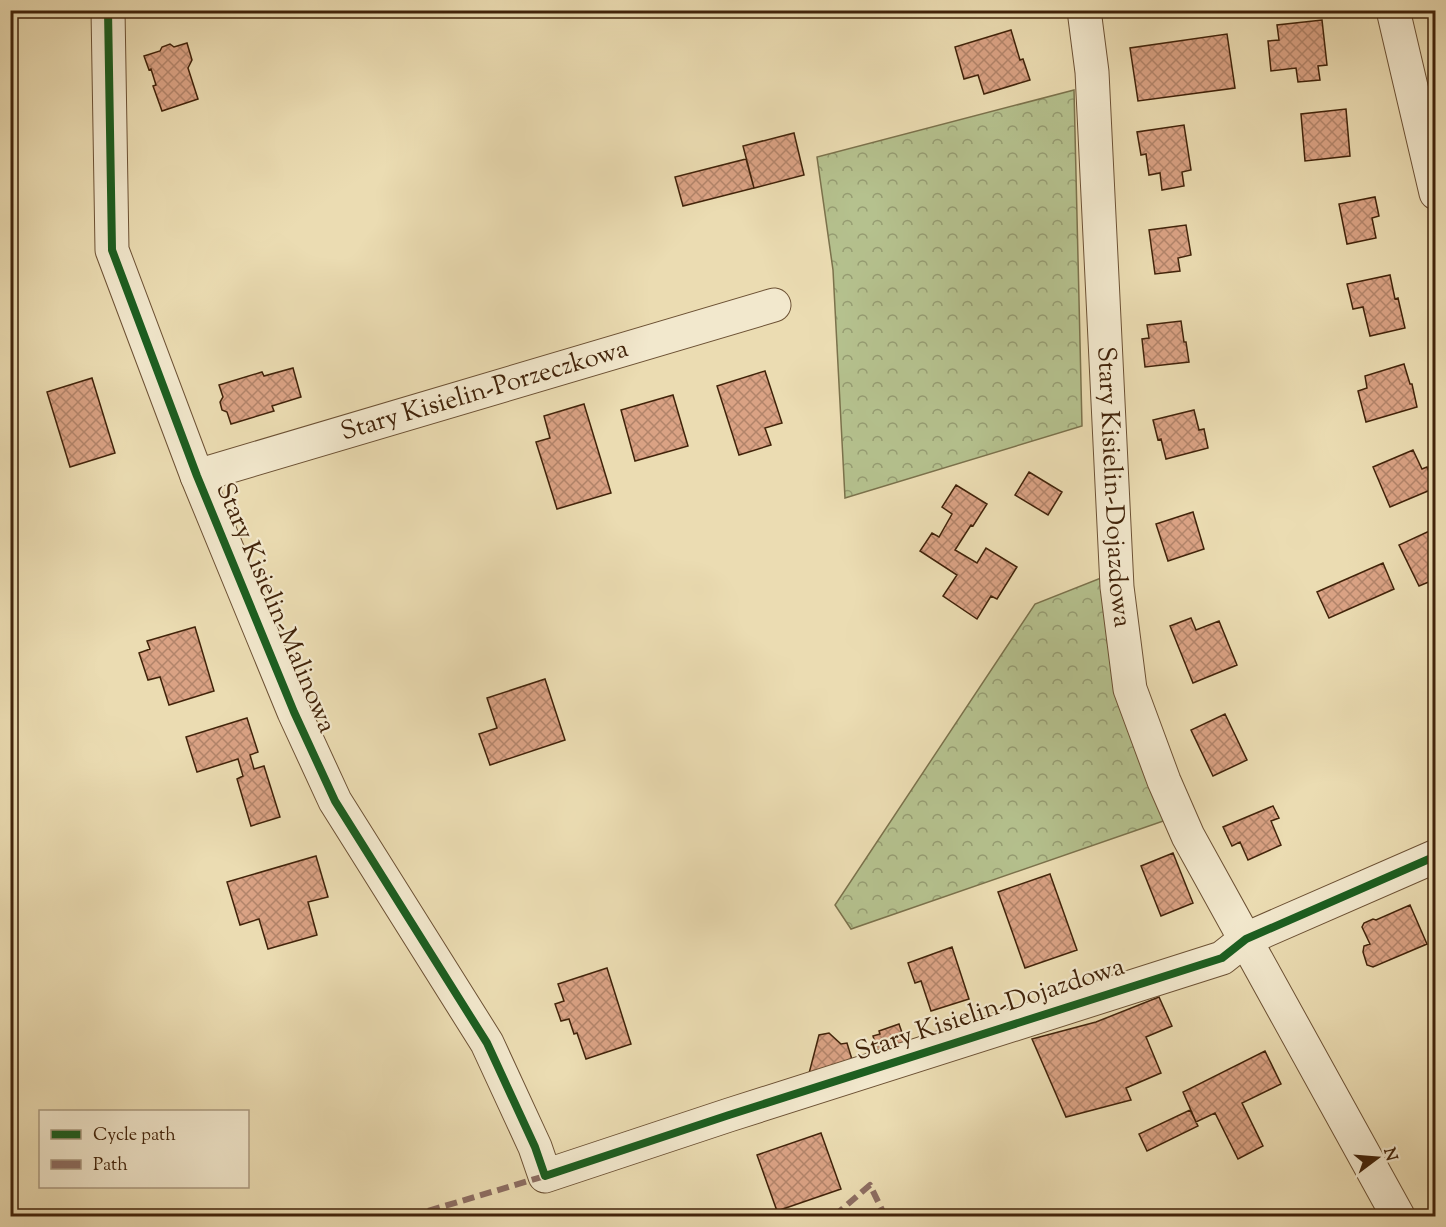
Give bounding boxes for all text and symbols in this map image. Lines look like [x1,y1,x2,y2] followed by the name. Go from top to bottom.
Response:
[336,331,633,451] street label: Stary Kisielin-Porzeczkowa
[1087,345,1140,630] street label: Stary Kisielin-Dojazdowa
[205,477,345,739] street label: Stary Kisielin-Malinowa
[850,949,1130,1071] street label: Stary Kisielin-Dojazdowa
[39,1110,249,1188] legend
[93,1123,176,1149] text: Cycle path
[1347,1128,1407,1188] north arrow
[1376,1145,1402,1164] text: N
[93,1153,128,1179] text: Path

